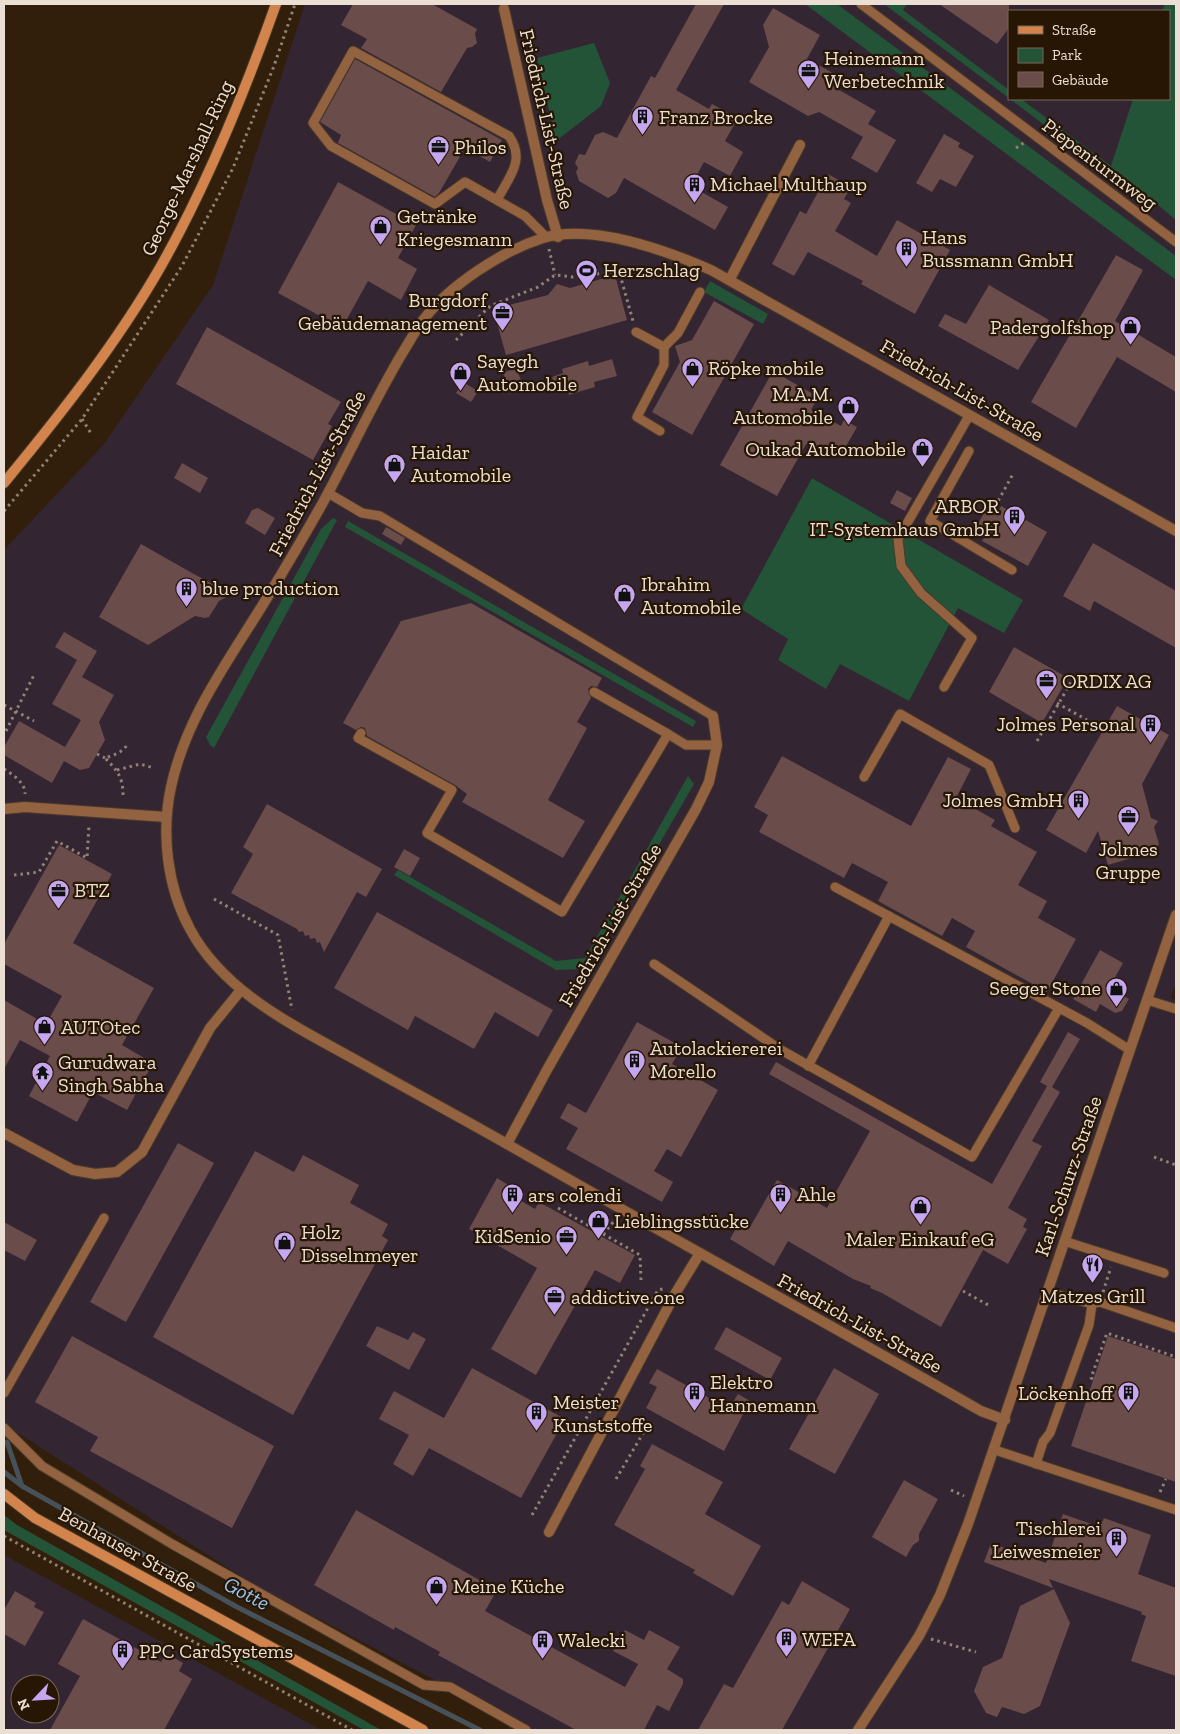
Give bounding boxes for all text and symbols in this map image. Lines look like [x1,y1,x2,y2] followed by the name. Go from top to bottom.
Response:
[1008,10,1170,100] legend
[1052,21,1096,39] text: Straße
[515,26,579,212] street label: Friedrich-List-Straße
[824,46,945,93] place label: Heinemann Werbetechnik
[1052,46,1082,64] text: Park
[796,58,820,89] office icon: Heinemann Werbetechnik
[1052,71,1108,89] text: Gebäude
[136,76,238,260] street label: George-Marshall-Ring
[631,105,655,136] building icon: Franz Brocke
[659,105,773,129] place label: Franz Brocke
[1038,113,1162,215] street label: Piepenturmweg
[426,135,450,166] office icon: Philos
[454,135,507,159] place label: Philos
[682,172,706,203] building icon: Michael Multhaup
[710,172,867,196] place label: Michael Multhaup
[397,204,513,251] place label: Getränke Kriegesmann
[369,215,393,246] shop icon: Getränke Kriegesmann
[922,225,1074,272] place label: Hans Bussmann GmbH
[894,236,918,267] building icon: Hans Bussmann GmbH
[575,258,599,289] sports icon: Herzschlag
[603,258,700,282] place label: Herzschlag
[298,288,489,335] place label: Burgdorf Gebäudemanagement
[491,300,515,331] office icon: Burgdorf Gebäudemanagement
[990,315,1114,339] place label: Padergolfshop
[1118,315,1142,346] shop icon: Padergolfshop
[876,334,1048,446] street label: Friedrich-List-Straße
[477,349,577,396] place label: Sayegh Automobile
[680,356,704,387] shop icon: Röpke mobile
[708,356,824,380] place label: Röpke mobile
[449,360,473,391] shop icon: Sayegh Automobile
[733,382,833,429] place label: M.A.M. Automobile
[263,386,371,560] street label: Friedrich-List-Straße
[837,394,861,425] shop icon: M.A.M. Automobile
[745,437,906,461] place label: Oukad Automobile
[910,437,934,468] shop icon: Oukad Automobile
[411,440,511,487] place label: Haidar Automobile
[383,452,407,483] shop icon: Haidar Automobile
[810,494,1000,541] place label: ARBOR IT-Systemhaus GmbH
[1003,505,1027,536] building icon: ARBOR IT-Systemhaus GmbH
[641,572,741,619] place label: Ibrahim Automobile
[174,576,198,607] building icon: blue production
[201,576,340,600] place label: blue production
[613,583,637,614] shop icon: Ibrahim Automobile
[1034,669,1058,700] office icon: ORDIX AG
[1062,669,1152,693] place label: ORDIX AG
[997,712,1135,736] place label: Jolmes Personal
[1139,712,1163,743] building icon: Jolmes Personal
[942,788,1063,812] place label: Jolmes GmbH
[1067,788,1091,819] building icon: Jolmes GmbH
[1116,805,1140,836] office icon: Jolmes Gruppe
[1096,837,1160,884] place label: Jolmes Gruppe
[554,839,666,1011] street label: Friedrich-List-Straße
[46,878,70,909] office icon: BTZ
[74,878,110,902] place label: BTZ
[989,976,1101,1000] place label: Seeger Stone
[1105,976,1129,1007] shop icon: Seeger Stone
[33,1015,57,1046] shop icon: AUTOtec
[61,1015,140,1039] place label: AUTOtec
[650,1036,783,1083] place label: Autolackiererei Morello
[622,1048,646,1079] building icon: Autolackiererei Morello
[58,1050,164,1097] place label: Gurudwara Singh Sabha
[30,1061,54,1092] temple icon: Gurudwara Singh Sabha
[1029,1093,1107,1259] street label: Karl-Schurz-Straße
[769,1182,793,1213] building icon: Ahle
[797,1182,836,1206] place label: Ahle
[500,1183,524,1214] building icon: ars colendi
[528,1183,622,1207] place label: ars colendi
[908,1195,932,1226] shop icon: Maler Einkauf eG
[586,1209,610,1240] shop icon: Lieblingsstücke
[614,1209,749,1233] place label: Lieblingsstücke
[301,1220,418,1267] place label: Holz Disselnmeyer
[474,1224,551,1248] place label: KidSenio
[555,1224,579,1255] office icon: KidSenio
[846,1227,995,1251] place label: Maler Einkauf eG
[273,1231,297,1262] shop icon: Holz Disselnmeyer
[1081,1252,1105,1283] restaurant icon: Matzes Grill
[774,1268,946,1378] street label: Friedrich-List-Straße
[1041,1284,1145,1308] place label: Matzes Grill
[543,1285,567,1316] office icon: addictive.one
[571,1285,685,1309] place label: addictive.one
[710,1370,817,1417] place label: Elektro Hannemann
[682,1381,706,1412] building icon: Elektro Hannemann
[1018,1381,1115,1405] place label: Löckenhoff
[1117,1381,1141,1412] building icon: Löckenhoff
[553,1390,653,1437] place label: Meister Kunststoffe
[525,1401,549,1432] building icon: Meister Kunststoffe
[55,1501,201,1597] street label: Benhauser Straße
[992,1516,1101,1563] place label: Tischlerei Leiwesmeier
[1105,1527,1129,1558] building icon: Tischlerei Leiwesmeier
[220,1571,274,1615] water label: Gotte
[425,1574,449,1605] shop icon: Meine Küche
[453,1574,564,1598] place label: Meine Küche
[774,1627,798,1658] building icon: WEFA
[802,1627,857,1651] place label: WEFA
[530,1628,554,1659] building icon: Walecki
[558,1628,626,1652] place label: Walecki
[111,1639,135,1670] building icon: PPC CardSystems
[139,1639,293,1663] place label: PPC CardSystems
[10,1674,60,1724] north arrow
[14,1696,34,1713] text: N

